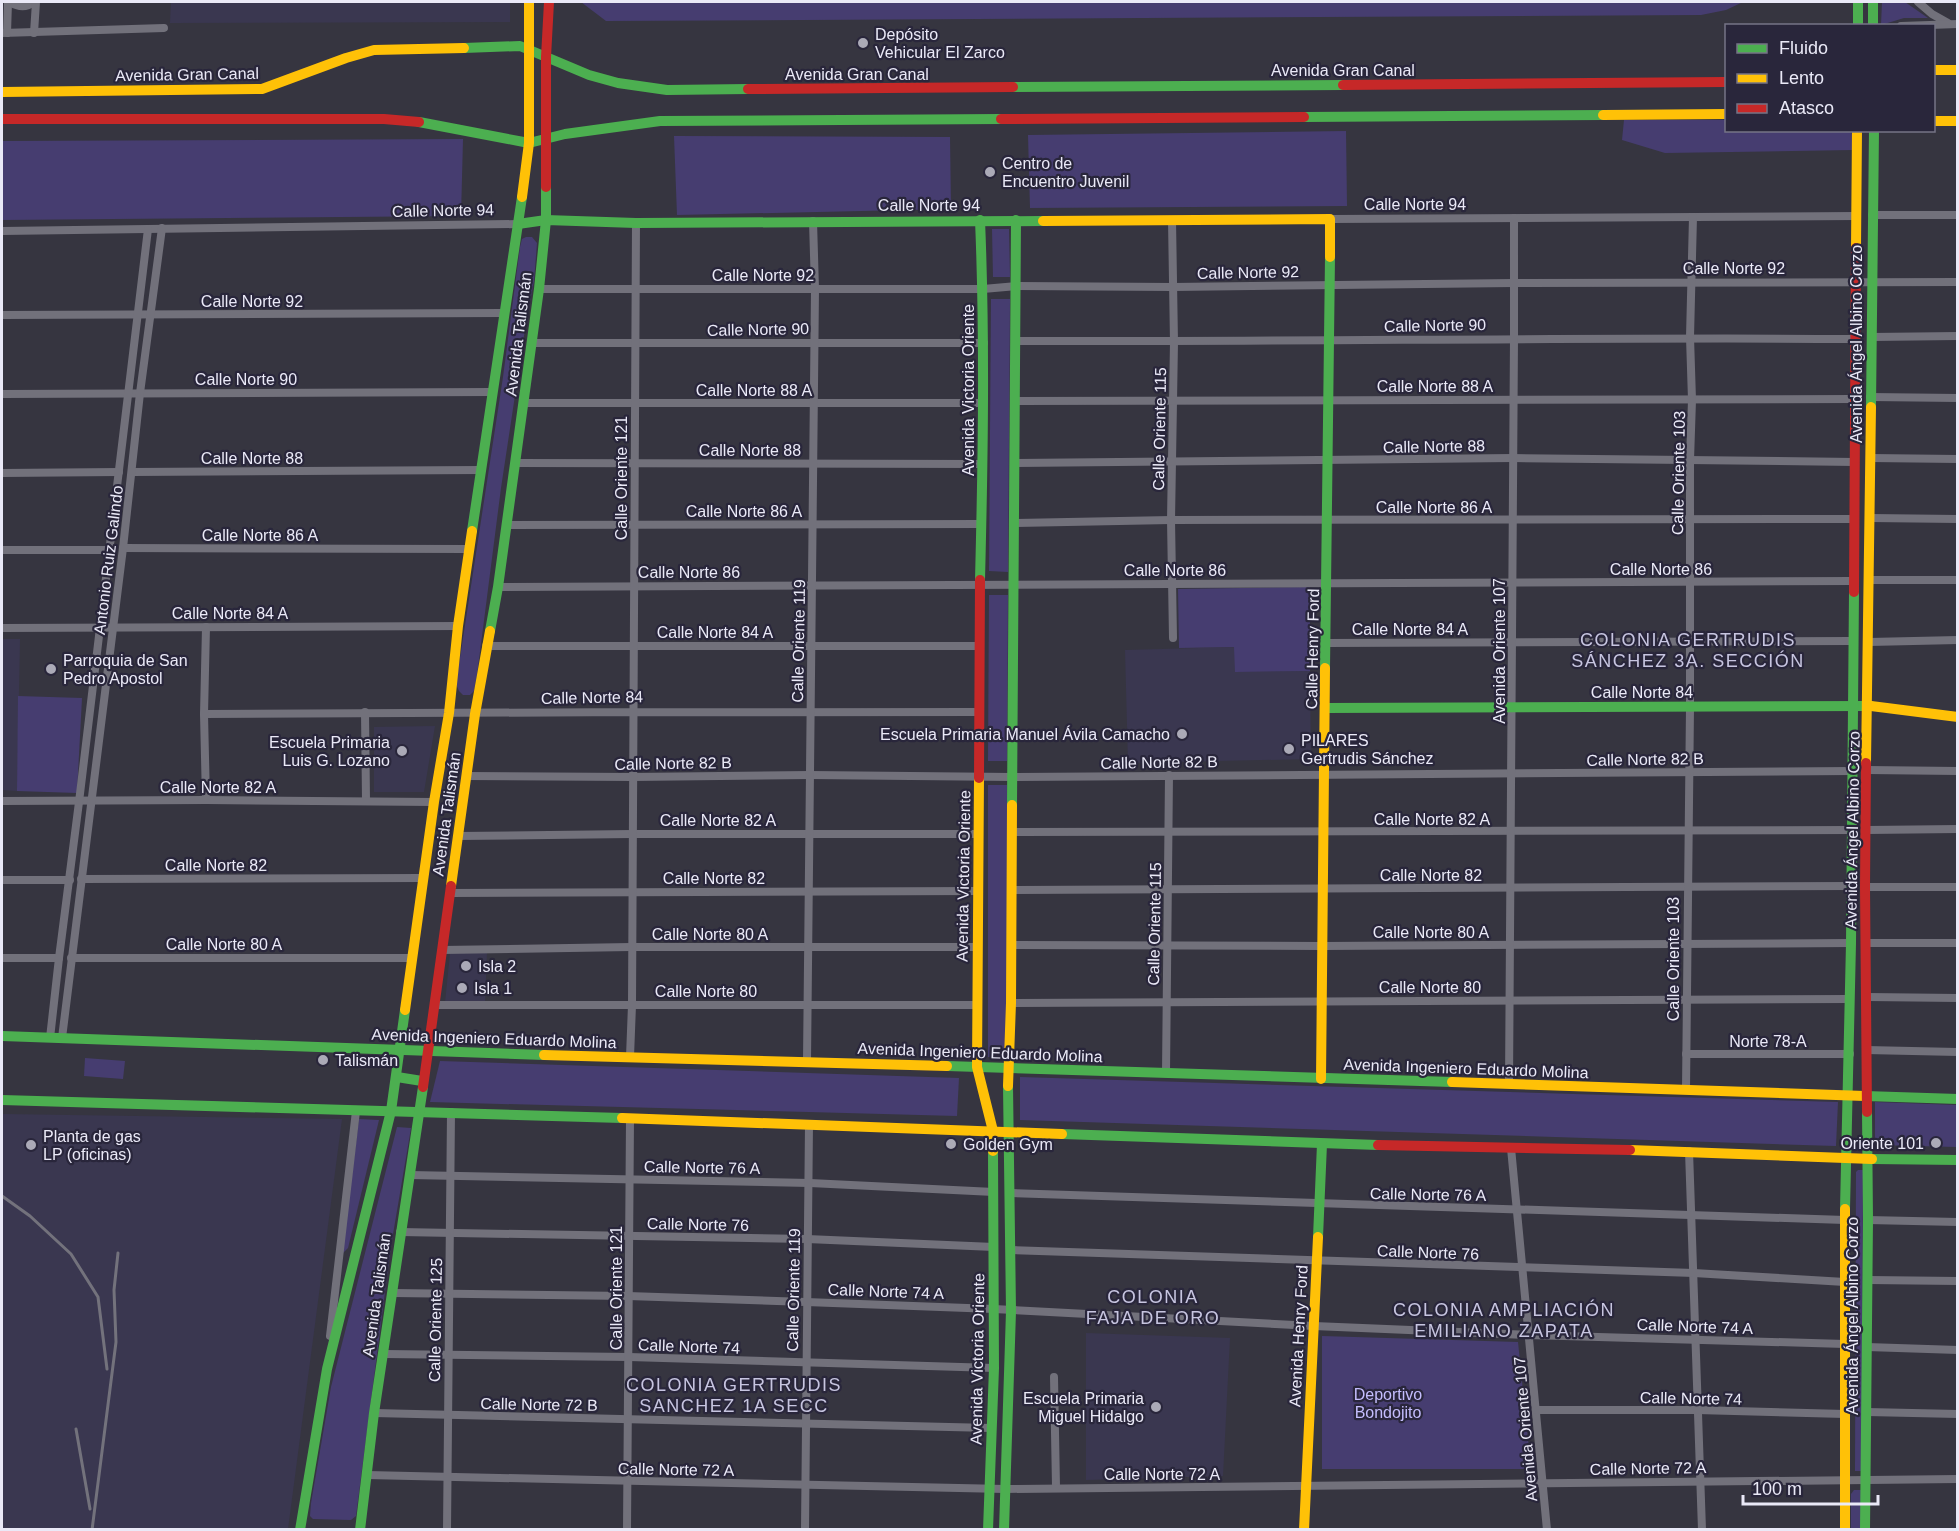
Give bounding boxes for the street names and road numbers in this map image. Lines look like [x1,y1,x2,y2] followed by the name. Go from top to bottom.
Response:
[1271,62,1415,79] street label: Avenida Gran Canal
[115,65,259,84] street label: Avenida Gran Canal
[785,66,929,83] street label: Avenida Gran Canal
[1364,196,1466,213] street label: Calle Norte 94
[878,197,980,214] street label: Calle Norte 94
[392,201,494,220] street label: Calle Norte 94
[1847,245,1865,443] street label: Avenida Ángel Albino Corzo
[1683,260,1785,277] street label: Calle Norte 92
[1197,263,1299,282] street label: Calle Norte 92
[712,267,814,284] street label: Calle Norte 92
[502,271,535,397] street label: Avenida Talismán
[201,293,303,310] street label: Calle Norte 92
[960,304,977,476] street label: Avenida Victoria Oriente
[1384,316,1486,335] street label: Calle Norte 90
[707,320,809,339] street label: Calle Norte 90
[1150,367,1169,491] street label: Calle Oriente 115
[195,371,297,388] street label: Calle Norte 90
[1377,378,1494,395] street label: Calle Norte 88 A
[696,382,813,399] street label: Calle Norte 88 A
[1669,411,1688,535] street label: Calle Oriente 103
[613,416,630,540] street label: Calle Oriente 121
[1383,437,1485,456] street label: Calle Norte 88
[699,442,801,459] street label: Calle Norte 88
[201,450,303,467] street label: Calle Norte 88
[91,484,126,636] street label: Antonio Ruiz Galindo
[1376,499,1493,516] street label: Calle Norte 86 A
[686,503,803,520] street label: Calle Norte 86 A
[202,527,319,544] street label: Calle Norte 86 A
[1610,561,1712,578] street label: Calle Norte 86
[1124,562,1226,579] street label: Calle Norte 86
[638,564,740,581] street label: Calle Norte 86
[1491,578,1508,724] street label: Avenida Oriente 107
[789,579,808,703] street label: Calle Oriente 119
[1303,588,1322,710] street label: Calle Henry Ford
[172,605,289,622] street label: Calle Norte 84 A
[1352,621,1469,638] street label: Calle Norte 84 A
[657,624,774,641] street label: Calle Norte 84 A
[1591,684,1693,701] street label: Calle Norte 84
[541,688,643,707] street label: Calle Norte 84
[1841,731,1863,929] street label: Avenida Ángel Albino Corzo
[1586,750,1704,769] street label: Calle Norte 82 B
[429,751,464,877] street label: Avenida Talismán
[1100,753,1218,772] street label: Calle Norte 82 B
[614,754,732,773] street label: Calle Norte 82 B
[160,779,277,796] street label: Calle Norte 82 A
[954,790,974,962] street label: Avenida Victoria Oriente
[1374,811,1491,828] street label: Calle Norte 82 A
[660,812,777,829] street label: Calle Norte 82 A
[165,857,267,874] street label: Calle Norte 82
[1145,862,1164,986] street label: Calle Oriente 115
[1380,867,1482,884] street label: Calle Norte 82
[663,870,765,887] street label: Calle Norte 82
[1665,897,1682,1021] street label: Calle Oriente 103
[1373,924,1490,941] street label: Calle Norte 80 A
[652,926,769,943] street label: Calle Norte 80 A
[166,936,283,953] street label: Calle Norte 80 A
[1379,979,1481,996] street label: Calle Norte 80
[655,983,757,1000] street label: Calle Norte 80
[371,1026,617,1051] street label: Avenida Ingeniero Eduardo Molina
[1729,1033,1807,1050] street label: Norte 78-A
[857,1040,1103,1065] street label: Avenida Ingeniero Eduardo Molina
[1343,1056,1589,1081] street label: Avenida Ingeniero Eduardo Molina
[644,1158,761,1177] street label: Calle Norte 76 A
[1370,1185,1487,1204] street label: Calle Norte 76 A
[647,1215,749,1234] street label: Calle Norte 76
[1843,1217,1861,1415] street label: Avenida Ángel Albino Corzo
[608,1226,625,1350] street label: Calle Oriente 121
[784,1228,803,1352] street label: Calle Oriente 119
[359,1232,394,1358] street label: Avenida Talismán
[1377,1242,1479,1263] street label: Calle Norte 76
[426,1258,445,1382] street label: Calle Oriente 125
[1286,1265,1311,1407] street label: Avenida Henry Ford
[968,1273,988,1445] street label: Avenida Victoria Oriente
[827,1281,945,1302] street label: Calle Norte 74 A
[1636,1316,1754,1337] street label: Calle Norte 74 A
[638,1336,740,1357] street label: Calle Norte 74
[1511,1356,1540,1502] street label: Avenida Oriente 107
[1640,1389,1742,1408] street label: Calle Norte 74
[480,1395,598,1414] street label: Calle Norte 72 B
[1590,1459,1707,1478] street label: Calle Norte 72 A
[618,1460,735,1479] street label: Calle Norte 72 A
[1104,1466,1221,1483] street label: Calle Norte 72 A

